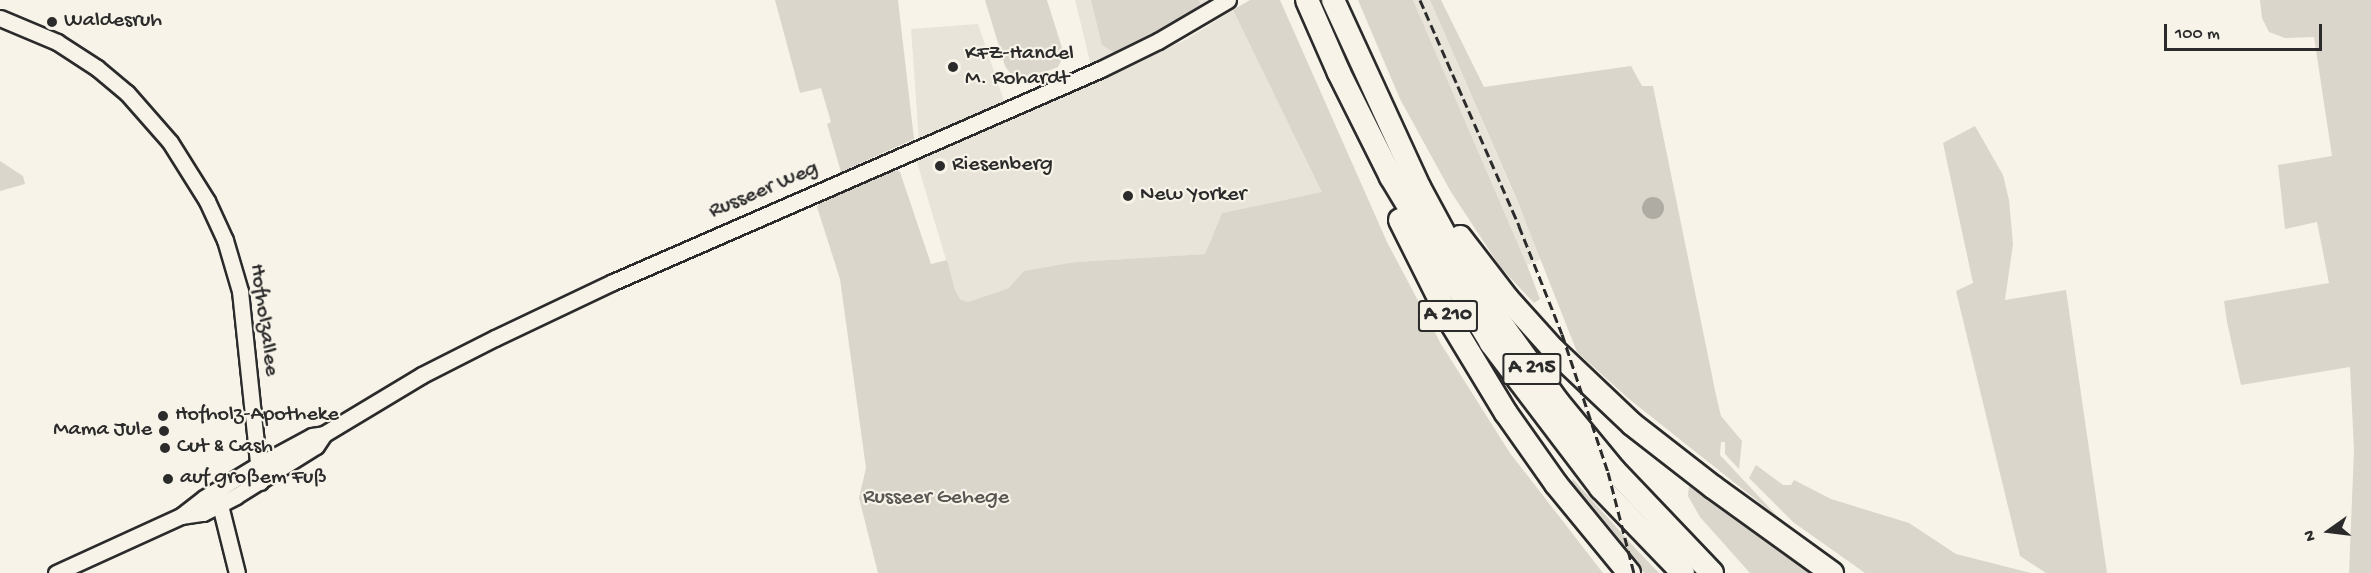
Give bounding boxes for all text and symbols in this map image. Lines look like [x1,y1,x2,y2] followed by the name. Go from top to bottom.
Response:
[64,9,162,35] place label: Waldesruh
[2167,12,2324,50] scale bar
[45,15,59,29] marker: Waldesruh
[2175,24,2220,45] text: 100 m
[965,41,1074,92] place label: KFZ-Handel M. Rohardt
[946,60,960,74] marker: KFZ-Handel M. Rohardt
[952,153,1053,179] place label: Riesenberg
[705,156,823,226] street label: Russeer Weg
[933,159,947,173] marker: Riesenberg
[1140,183,1246,209] place label: New Yorker
[1121,189,1135,203] marker: New Yorker
[242,262,284,378] street label: Hofholzallee
[1416,298,1480,334] road number: A 210
[1502,351,1562,387] road number: A 215
[175,403,339,429] place label: Hofholz-Apotheke
[156,409,170,423] marker: Hofholz-Apotheke
[53,418,152,444] place label: Mama Jule
[157,424,171,438] marker: Mama Jule
[177,435,273,461] place label: Cut & Cash
[158,441,172,455] marker: Cut & Cash
[180,466,327,492] place label: auf großem Fuß
[161,472,175,486] marker: auf großem Fuß
[863,486,1009,512] park label: Russeer Gehege
[2299,501,2359,561] north arrow
[2301,528,2322,543] text: N

